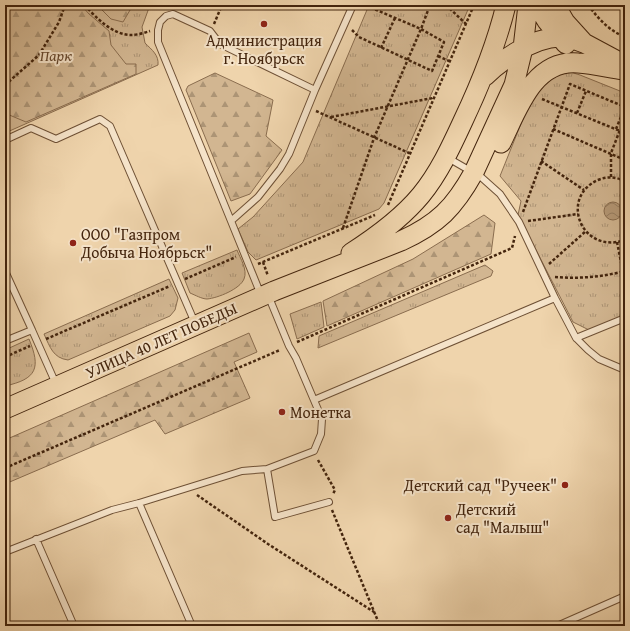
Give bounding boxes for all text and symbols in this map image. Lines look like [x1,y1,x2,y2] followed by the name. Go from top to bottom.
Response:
[259,19,269,29] marker: Администрация г. Ноябрьск
[206,28,322,70] place label: Администрация г. Ноябрьск
[40,43,72,67] park label: Парк
[80,222,212,264] place label: ООО "Газпром Добыча Ноябрьск"
[68,238,78,248] marker: ООО "Газпром Добыча Ноябрьск"
[81,296,241,384] street label: УЛИЦА 40 ЛЕТ ПОБЕДЫ
[290,400,352,424] place label: Монетка
[277,407,287,417] marker: Монетка
[403,473,557,497] place label: Детский сад "Ручеек"
[560,480,570,490] marker: Детский сад "Ручеек"
[455,497,549,539] place label: Детский сад "Малыш"
[443,513,453,523] marker: Детский сад "Малыш"

